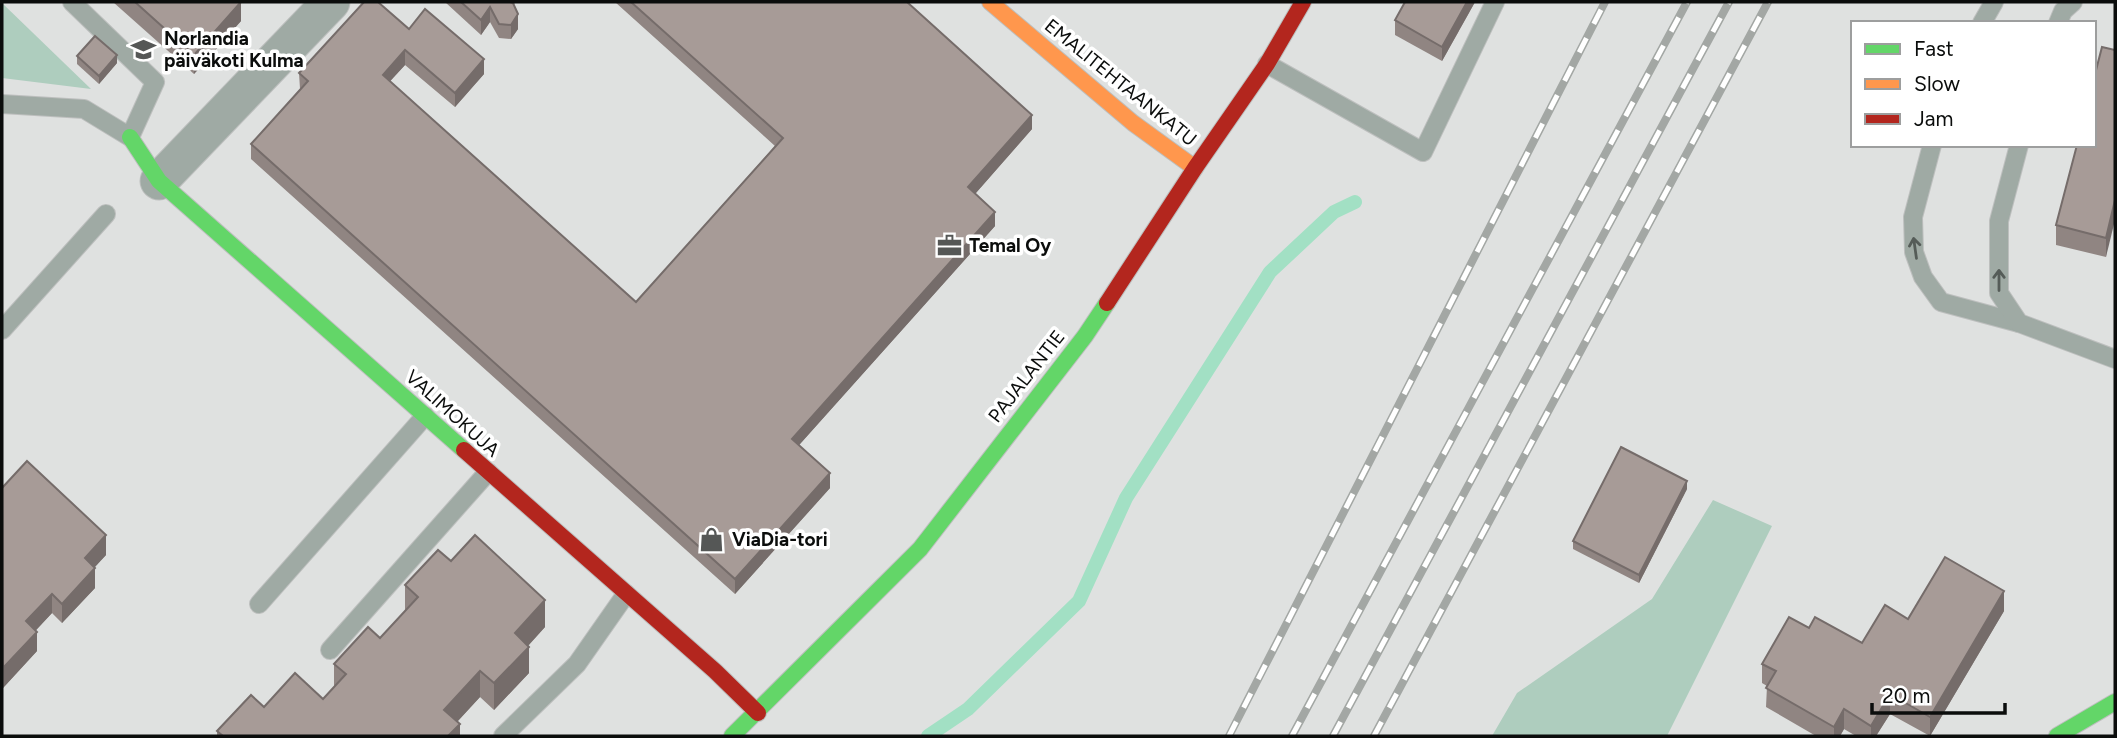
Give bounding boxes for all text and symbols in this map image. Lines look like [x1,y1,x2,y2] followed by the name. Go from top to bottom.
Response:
[1040,14,1201,151] street label: EMALITEHTAANKATU
[1851,21,2096,147] legend
[164,27,304,72] place label: Norlandia päiväkoti Kulma
[130,35,158,63] school or university icon: Norlandia päiväkoti Kulma
[1914,36,1954,61] text: Fast
[1914,71,1960,96] text: Slow
[1914,106,1953,131] text: Jam
[935,231,963,259] office icon: Temal Oy
[969,234,1051,257] place label: Temal Oy
[1909,237,1922,260] one-way arrow
[1992,268,2006,291] one-way arrow
[983,326,1070,427] street label: PAJALANTIE
[401,365,505,462] street label: VALIMOKUJA
[698,525,726,553] shop icon: ViaDia-tori
[732,528,828,551] place label: ViaDia-tori
[1872,672,2005,716] scale bar
[1882,683,1930,708] text: 20 m

